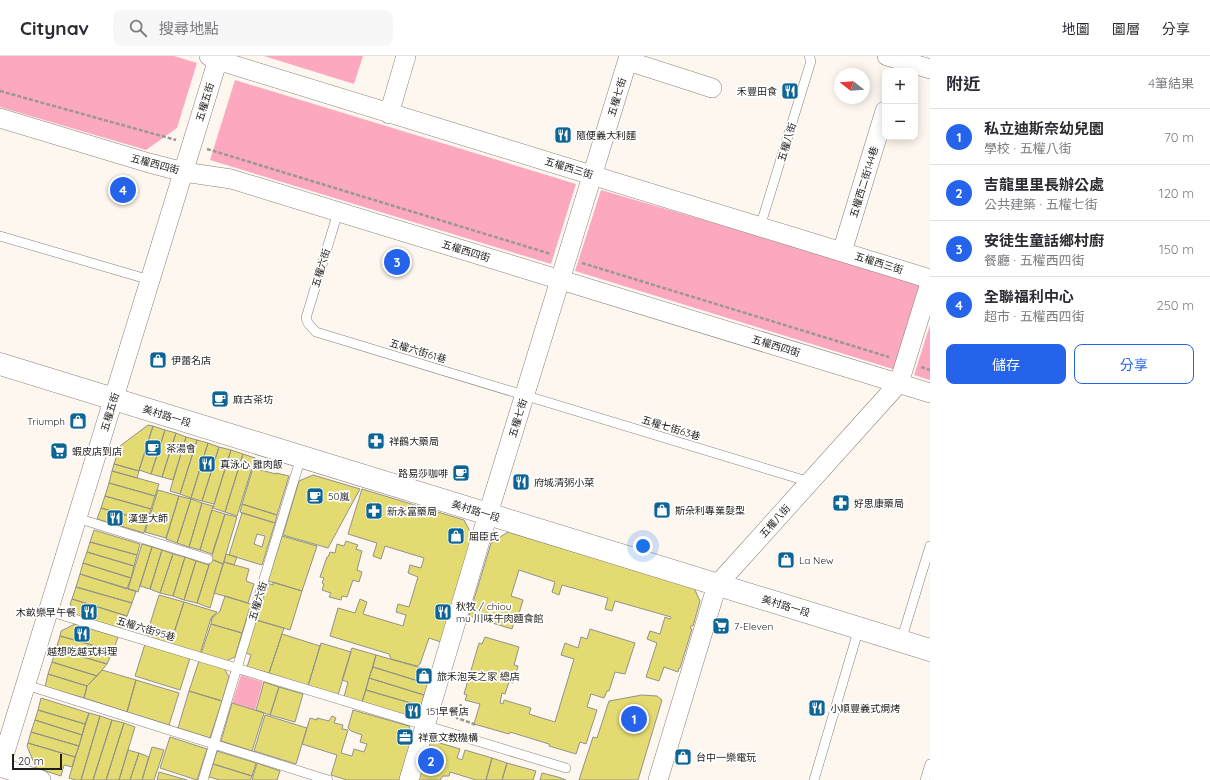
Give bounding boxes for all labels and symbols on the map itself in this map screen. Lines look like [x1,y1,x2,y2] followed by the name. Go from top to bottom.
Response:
[834,68,870,104] north arrow
[605,76,629,118] street label: 五權七街
[193,81,217,123] street label: 五權五街
[780,81,800,101] restaurant icon: 禾豐田食
[737,85,777,98] place label: 禾豐田食
[775,121,799,163] street label: 五權八街
[553,125,573,145] restaurant icon: 隨便義大利麵
[576,129,636,142] place label: 隨便義大利麵
[847,145,881,219] street label: 五權西二街144巷
[129,151,181,177] street label: 五權西四街
[543,154,595,182] street label: 五權西三街
[110,175,136,205] pin: 4
[440,237,492,265] street label: 五權西四街
[309,247,333,289] street label: 五權六街
[384,247,410,277] pin: 3
[853,249,905,277] street label: 五權西三街
[750,332,802,360] street label: 五權西四街
[388,336,448,366] street label: 五權六街61巷
[148,350,168,370] shop icon: 伊蕾名店
[171,354,211,367] place label: 伊蕾名店
[210,389,230,409] cafe icon: 麻古茶坊
[98,391,122,433] street label: 五權五街
[233,393,273,406] place label: 麻古茶坊
[506,397,530,439] street label: 五權七街
[141,402,193,430] street label: 美村路一段
[68,411,88,431] shop icon: Triumph
[640,413,702,443] street label: 五權七街63巷
[27,415,65,428] place label: Triumph
[366,431,386,451] pharmacy icon: 祥鶴大藥局
[389,435,439,448] place label: 祥鶴大藥局
[143,438,163,458] cafe icon: 茶湯會
[49,441,69,461] supermarket icon: 蝦皮店到店
[166,442,196,455] place label: 茶湯會
[72,445,122,458] place label: 蝦皮店到店
[197,454,217,474] restaurant icon: 真泳心 雞肉飯
[220,458,283,471] place label: 真泳心 雞肉飯
[451,463,471,483] cafe icon: 路易莎咖啡
[398,467,448,480] place label: 路易莎咖啡
[511,472,531,492] restaurant icon: 府城清粥小菜
[534,476,594,489] place label: 府城清粥小菜
[305,486,325,506] cafe icon: 50嵐
[328,490,349,503] place label: 50嵐
[831,493,851,513] pharmacy icon: 好思康藥局
[450,497,502,525] street label: 美村路一段
[854,497,904,510] place label: 好思康藥局
[652,500,672,520] shop icon: 斯朵利專業髮型
[364,501,384,521] pharmacy icon: 新永富藥局
[757,502,793,540] street label: 五權八街
[675,504,745,517] place label: 斯朵利專業髮型
[387,505,437,518] place label: 新永富藥局
[105,508,125,528] restaurant icon: 漢堡大師
[128,512,168,525] place label: 漢堡大師
[446,526,466,546] shop icon: 屈臣氏
[469,530,499,543] place label: 屈臣氏
[633,536,653,556] your location
[776,550,796,570] shop icon: La New
[799,554,834,567] place label: La New
[246,580,270,622] street label: 五權六街
[760,592,812,620] street label: 美村路一段
[456,600,544,625] place label: 秋牧 / chiou mu 川味牛肉麵食館
[79,602,99,622] restaurant icon: 木畝樂早午餐
[433,602,453,622] restaurant icon: 秋牧 / chiou mu 川味牛肉麵食館
[16,606,76,619] place label: 木畝樂早午餐
[115,614,177,644] street label: 五權六街95巷
[711,616,731,636] supermarket icon: 7-Eleven
[734,620,773,633] place label: 7-Eleven
[72,624,92,644] restaurant icon: 越想吃越式料理
[47,645,117,658] place label: 越想吃越式料理
[414,666,434,686] shop icon: 旅禾泡芙之家 總店
[437,670,520,683] place label: 旅禾泡芙之家 總店
[807,698,827,718] restaurant icon: 小順豐義式焗烤
[403,701,423,721] restaurant icon: 151早餐店
[830,702,900,715] place label: 小順豐義式焗烤
[621,704,647,734] pin: 1
[426,705,469,718] place label: 151早餐店
[395,727,415,747] office icon: 祥意文教機構
[418,731,478,744] place label: 祥意文教機構
[418,746,444,776] pin: 2
[673,747,693,767] shop icon: 台中一樂電玩
[696,751,756,764] place label: 台中一樂電玩
[12,752,62,771] scale bar

